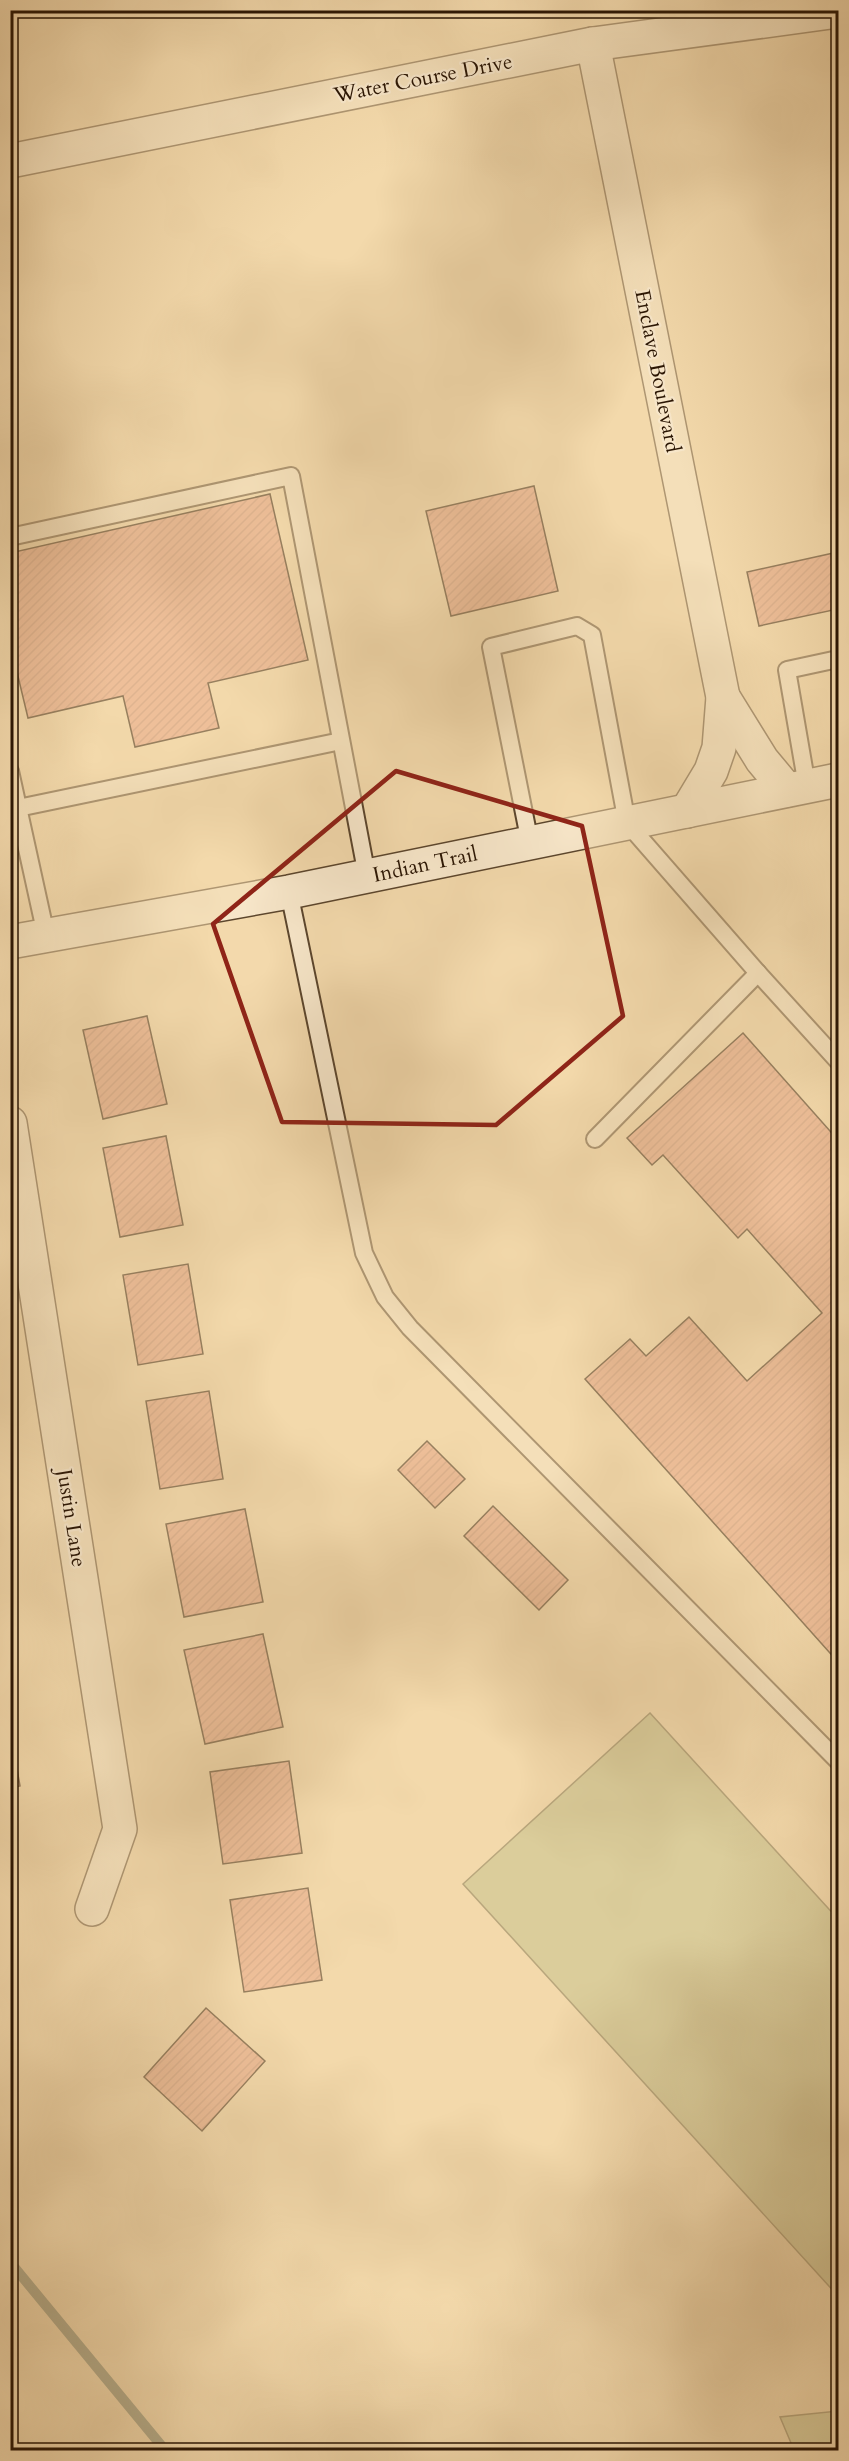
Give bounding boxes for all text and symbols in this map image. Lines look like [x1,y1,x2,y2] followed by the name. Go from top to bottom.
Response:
[330,47,515,110] street label: Water Course Drive
[628,287,688,455] street label: Enclave Boulevard
[370,839,480,890] street label: Indian Trail
[49,1464,94,1569] street label: Justin Lane

